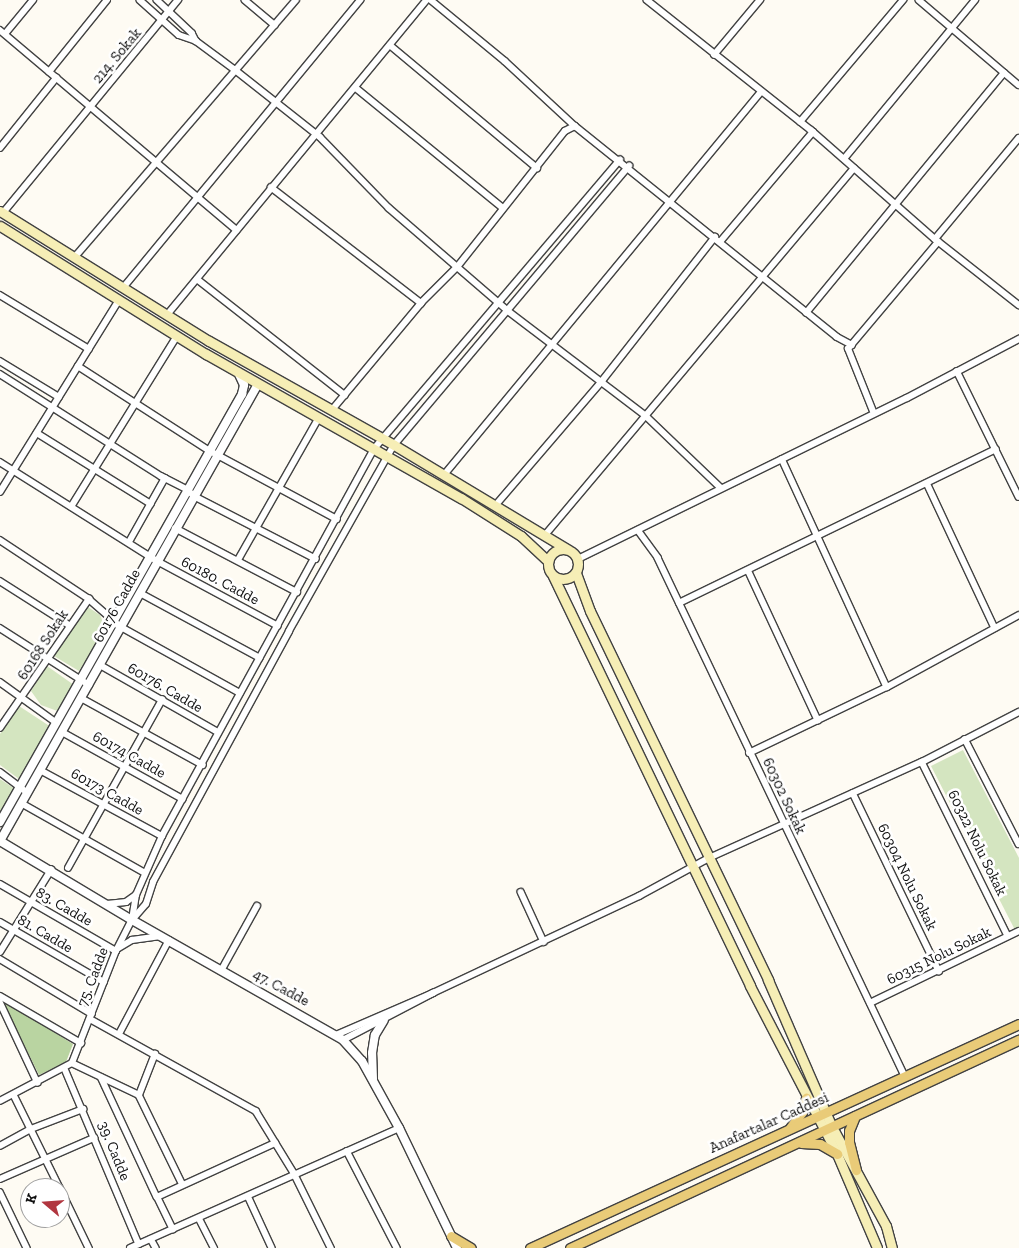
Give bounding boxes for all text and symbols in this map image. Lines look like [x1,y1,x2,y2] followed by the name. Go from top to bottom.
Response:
[89,25,145,87] street label: 214. Sokak
[178,553,262,609] street label: 60180. Cadde
[89,566,145,646] street label: 60176 Cadde
[14,606,72,684] street label: 60168 Sokak
[124,659,206,717] street label: 60176. Cadde
[89,728,169,782] street label: 60174 Cadde
[758,755,810,837] street label: 60302 Sokak
[67,765,147,819] street label: 60173 Cadde
[944,787,1010,899] street label: 60322 Nolu Sokak
[873,821,941,933] street label: 60304 Nolu Sokak
[32,884,96,930] street label: 83. Cadde
[14,911,76,957] street label: 81. Cadde
[884,923,994,989] street label: 60315 Nolu Sokak
[74,945,112,1009] street label: 75. Cadde
[250,966,312,1010] street label: 47. Cadde
[706,1089,832,1157] street label: Anafartalar Caddesi
[94,1119,134,1183] street label: 39. Cadde
[20,1178,70,1228] north arrow
[22,1191,41,1206] text: K

